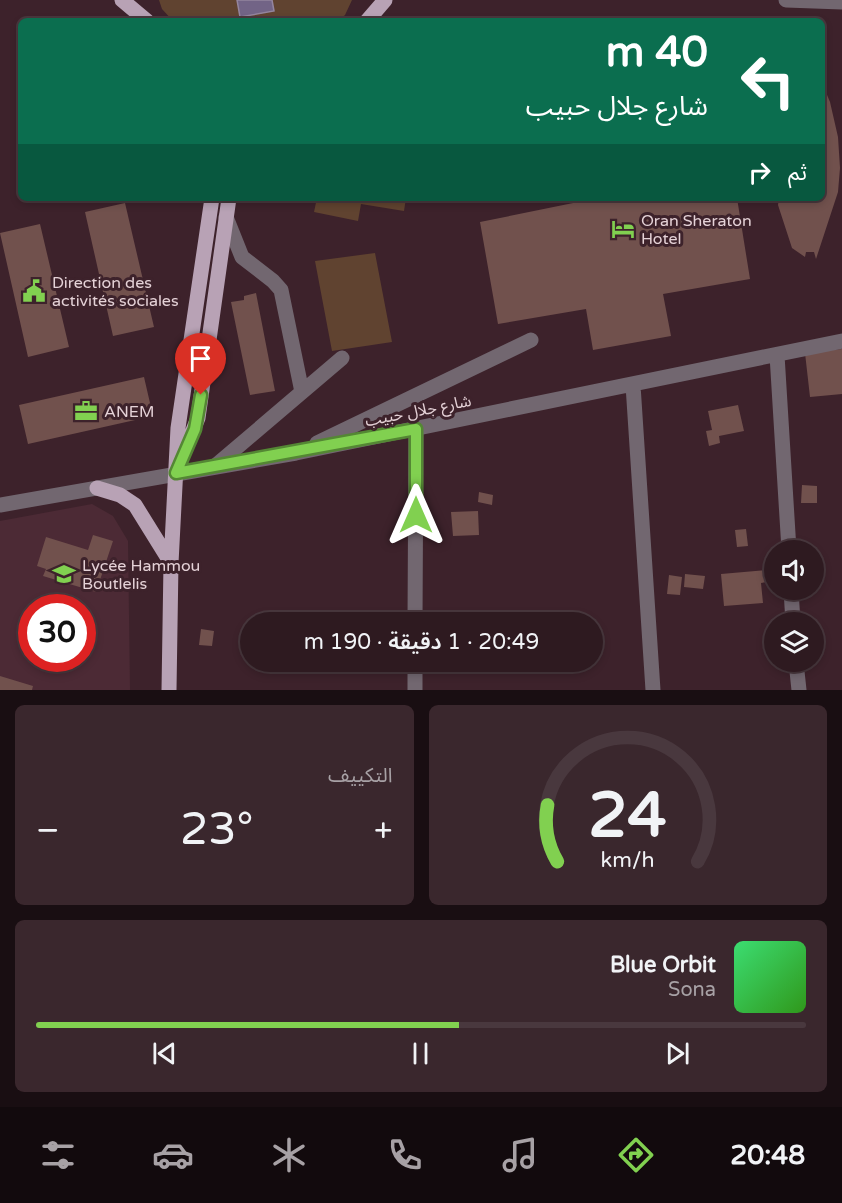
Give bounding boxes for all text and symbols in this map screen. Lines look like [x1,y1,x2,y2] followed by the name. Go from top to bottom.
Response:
[606,27,708,78] text: 40 m
[729,42,807,120] icon: left
[526,90,708,123] text: شارع جلال حبيب
[743,156,776,189] icon: right
[788,160,807,186] text: ثم
[641,211,752,249] place label: Oran Sheraton Hotel
[610,216,636,242] hotel icon: Oran Sheraton Hotel
[52,273,179,311] place label: Direction des activités sociales
[21,278,47,304] public building icon: Direction des activités sociales
[175,333,226,395] pin
[184,342,217,375] icon: arrive
[363,391,473,433] street label: شارع جلال حبيب
[73,398,99,424] office icon: ANEM
[104,402,154,422] place label: ANEM
[384,483,448,547] position arrow
[764,540,824,672] map controls
[764,540,824,600] button: sound
[82,556,200,594] place label: Lycée Hammou Boutlelis
[51,561,77,587] school or university icon: Lycée Hammou Boutlelis
[18,594,96,672] speed limit sign: 30
[764,612,824,672] button: layers
[304,629,539,655] text: 20:49 · 1 دقيقة · 190 m
[328,764,393,788] text: التكييف
[589,779,667,854] text: 24
[180,803,253,857] text: 23°
[36,811,60,850] text: −
[374,811,392,850] text: +
[601,847,655,873] text: km/h
[610,952,716,978] text: Blue Orbit
[668,978,716,1002] text: Sona
[148,1037,181,1070] icon: previous
[404,1037,437,1070] icon: pause
[661,1037,694,1070] icon: next
[37,1134,79,1176] icon: filters
[152,1134,194,1176] icon: car
[268,1134,310,1176] icon: climate
[384,1134,426,1176] icon: phone
[499,1134,541,1176] icon: music
[615,1134,657,1176] icon: directions
[730,1139,805,1172] text: 20:48

